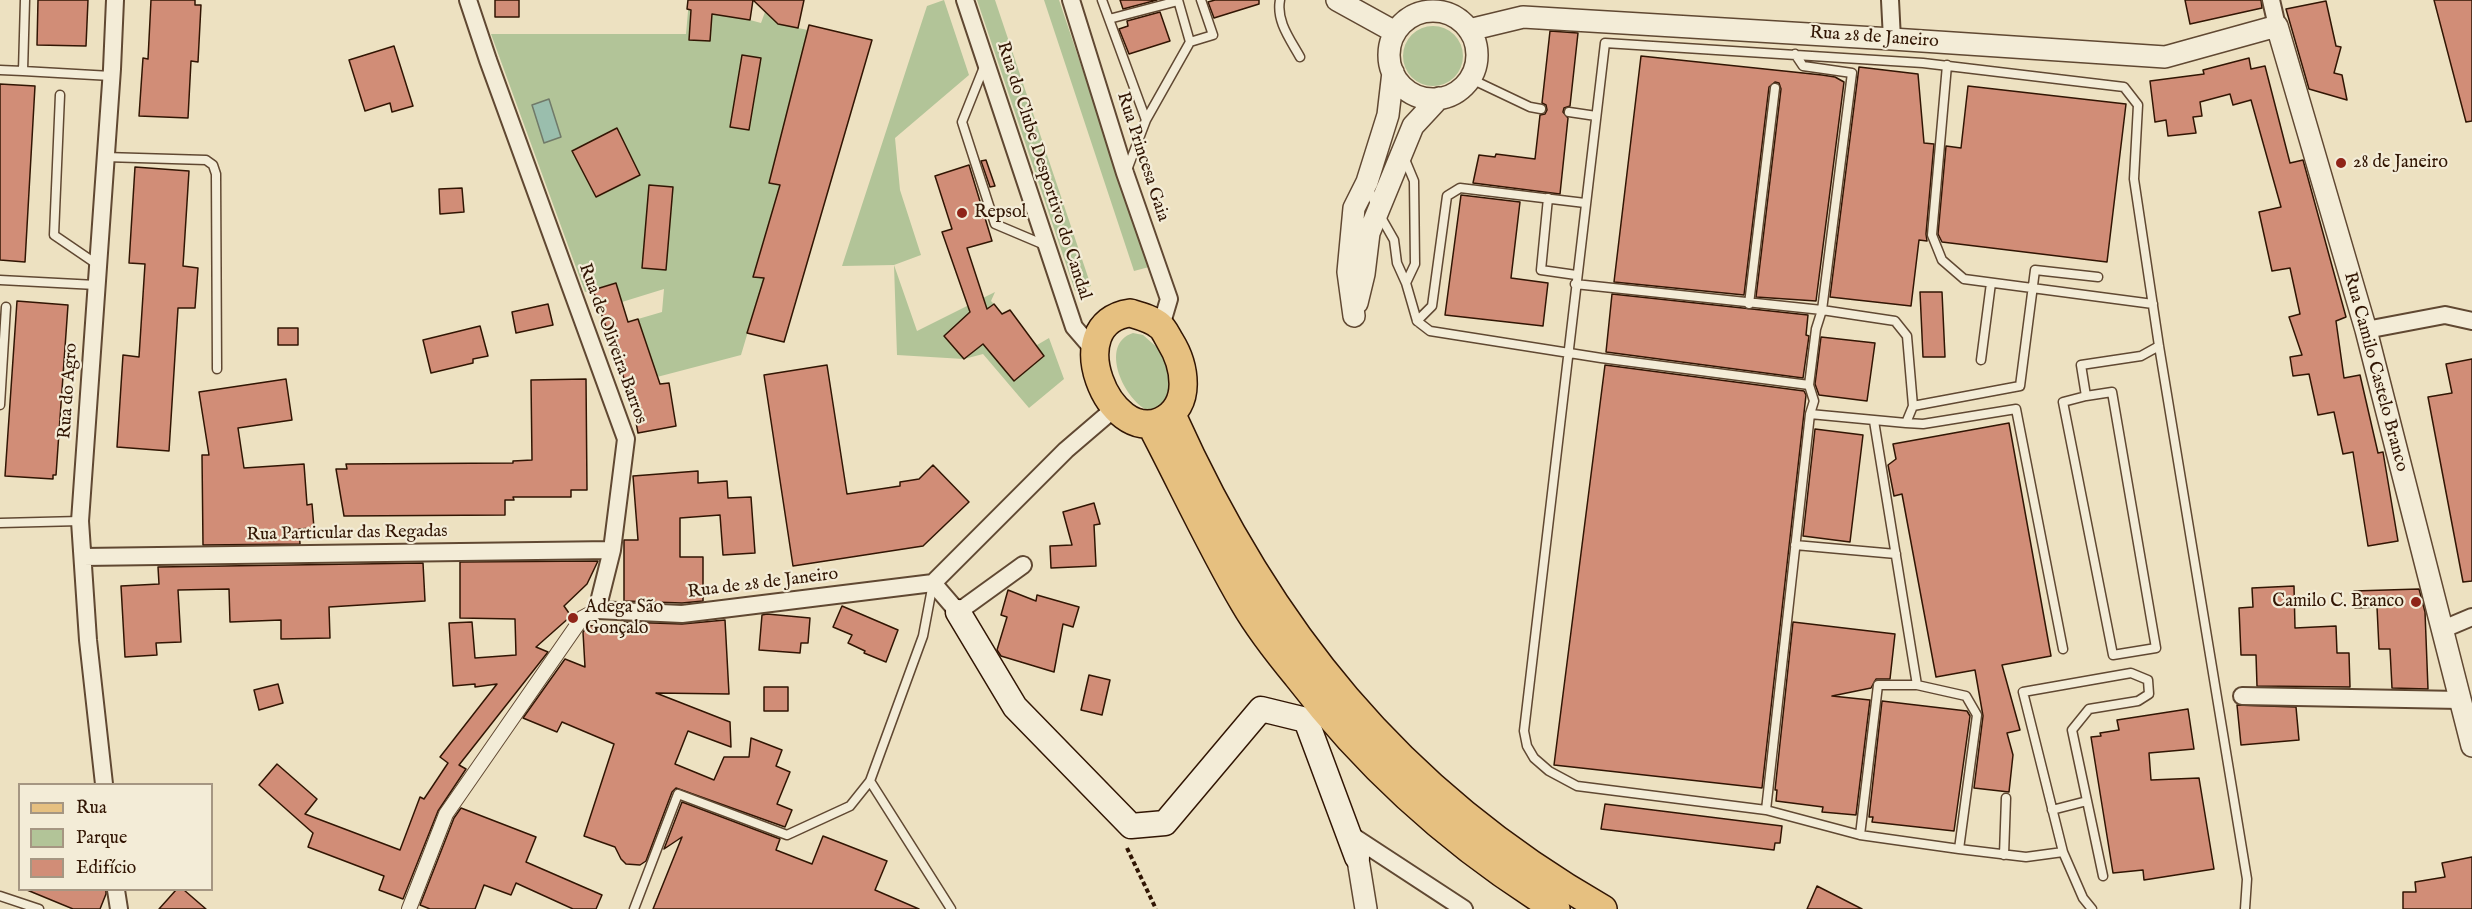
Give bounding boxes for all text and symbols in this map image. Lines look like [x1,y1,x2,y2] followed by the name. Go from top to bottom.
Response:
[1809,23,1939,53] street label: Rua 28 de Janeiro
[991,39,1095,303] street label: Rua do Clube Desportivo do Candal
[1111,90,1173,224] street label: Rua Princesa Gaia
[2353,152,2448,174] place label: 28 de Janeiro
[2334,156,2348,170] marker: 28 de Janeiro
[974,202,1027,224] place label: Repsol
[955,206,969,220] marker: Repsol
[573,261,651,427] street label: Rua de Oliveira Barros
[2338,270,2412,474] street label: Rua Camilo Castelo Branco
[55,342,83,440] street label: Rua do Agro
[246,521,448,547] street label: Rua Particular das Regadas
[687,564,839,604] street label: Rua de 28 de Janeiro
[2272,591,2404,613] place label: Camilo C. Branco
[2409,595,2423,609] marker: Camilo C. Branco
[585,597,663,640] place label: Adega São Gonçalo
[566,611,580,625] marker: Adega São Gonçalo
[18,783,213,891] legend
[76,797,107,820] text: Rua
[76,827,127,850] text: Parque
[76,857,136,880] text: Edifício

